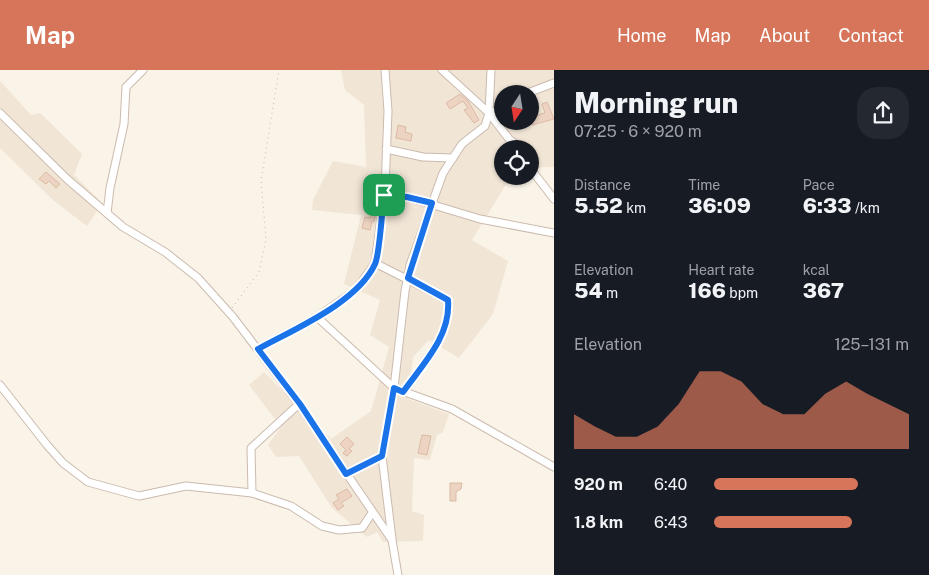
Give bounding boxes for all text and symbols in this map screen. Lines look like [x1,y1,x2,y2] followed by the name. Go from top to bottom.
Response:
[25,21,75,49] text: Map
[617,25,667,46] text: Home
[695,25,731,46] text: Map
[759,25,810,46] text: About
[838,25,904,46] text: Contact
[494,85,539,130] north arrow
[494,85,539,185] map controls
[574,86,738,119] text: Morning run
[857,87,909,139] button: share
[574,122,702,141] text: 07:25 · 6 × 920 m
[494,140,539,185] button: locate
[363,174,405,216] pin
[574,177,631,193] text: Distance
[688,177,720,193] text: Time
[803,177,835,193] text: Pace
[370,181,398,209] icon: arrive
[574,193,623,218] text: 5.52
[688,193,751,218] text: 36:09
[803,193,852,218] text: 6:33
[623,200,646,216] text: km
[852,200,880,216] text: /km
[574,262,633,278] text: Elevation
[688,262,755,278] text: Heart rate
[803,262,830,278] text: kcal
[574,278,603,303] text: 54
[688,278,726,303] text: 166
[803,278,844,303] text: 367
[603,285,618,301] text: m
[726,285,758,301] text: bpm
[574,335,642,354] text: Elevation
[834,335,909,354] text: 125–131 m
[574,475,623,494] text: 920 m
[654,475,687,494] text: 6:40
[574,513,623,532] text: 1.8 km
[654,513,688,532] text: 6:43

